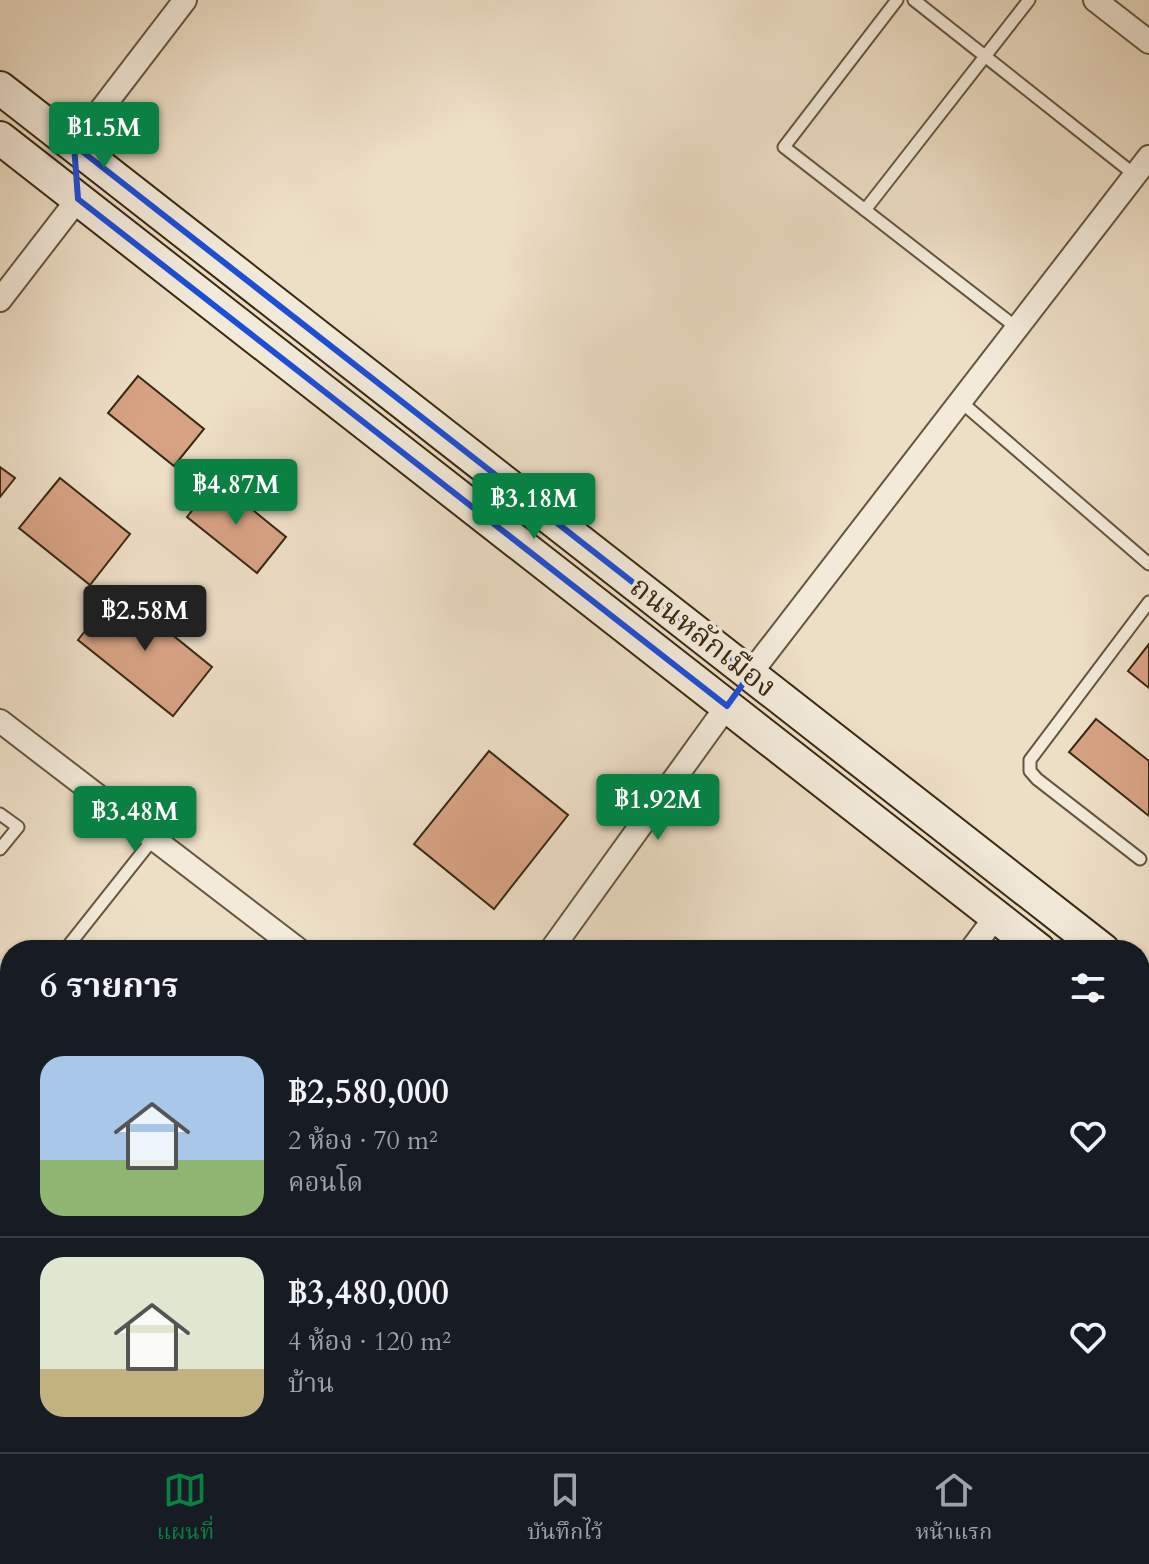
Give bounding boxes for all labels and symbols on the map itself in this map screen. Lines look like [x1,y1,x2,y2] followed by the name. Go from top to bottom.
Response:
[48,102,160,170] pin: ฿1.5M
[171,459,301,527] pin: ฿4.87M
[469,473,599,541] pin: ฿3.18M
[621,567,785,707] street label: ถนนหลักเมือง
[80,585,210,653] pin: ฿2.58M
[593,774,723,842] pin: ฿1.92M
[70,786,200,854] pin: ฿3.48M

